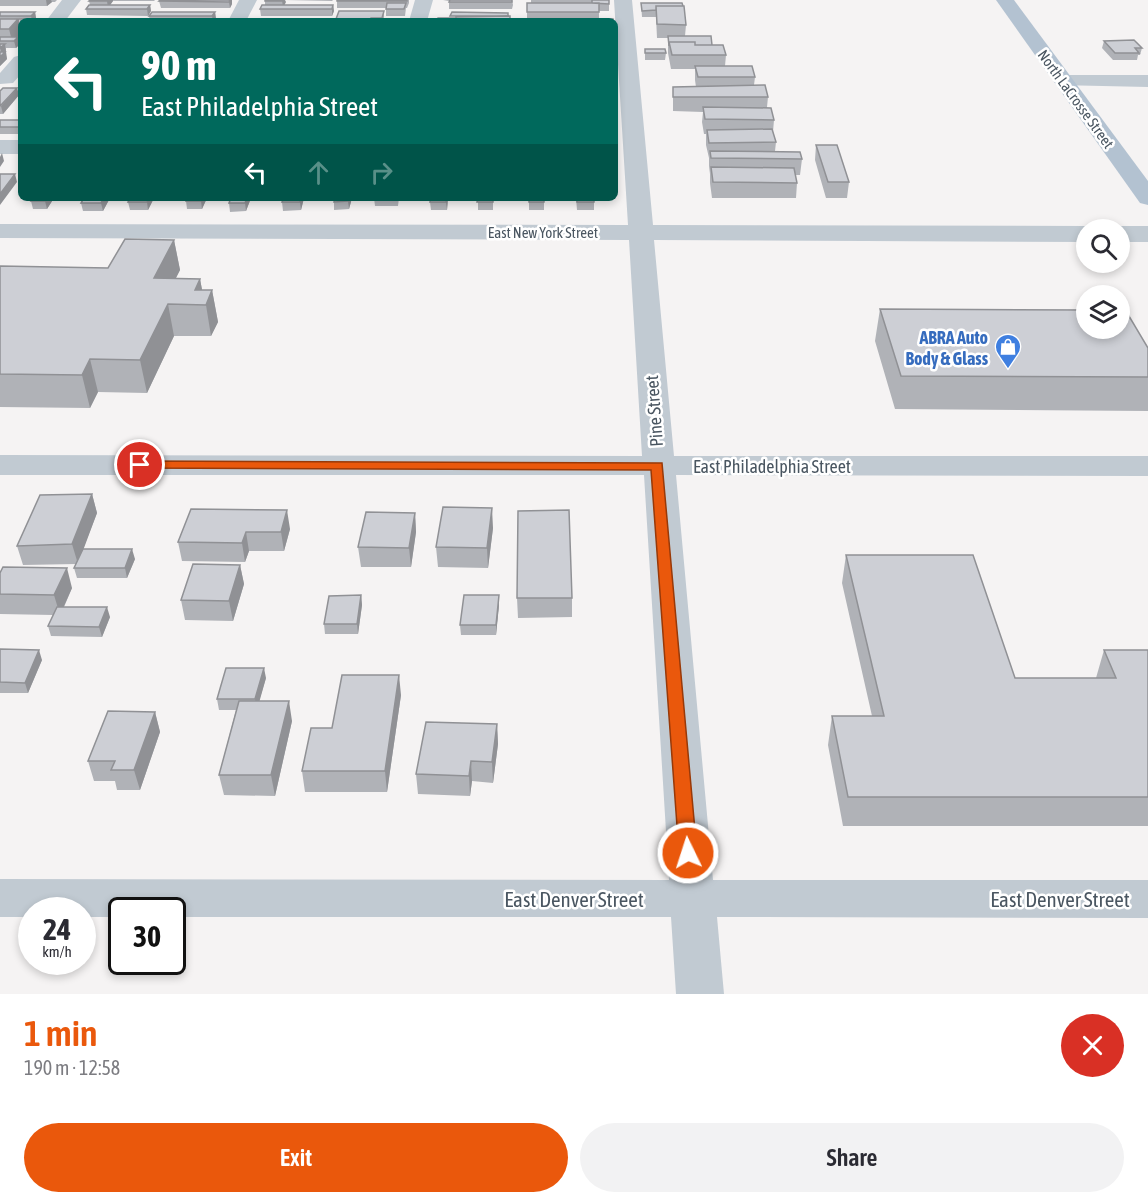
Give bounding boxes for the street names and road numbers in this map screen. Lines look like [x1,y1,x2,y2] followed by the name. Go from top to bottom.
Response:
[1035,47,1117,151] street label: North LaCrosse Street
[488,224,598,241] street label: East New York Street
[641,375,667,447] street label: Pine Street
[693,456,851,477] street label: East Philadelphia Street
[504,887,644,911] street label: East Denver Street
[990,887,1130,911] street label: East Denver Street

